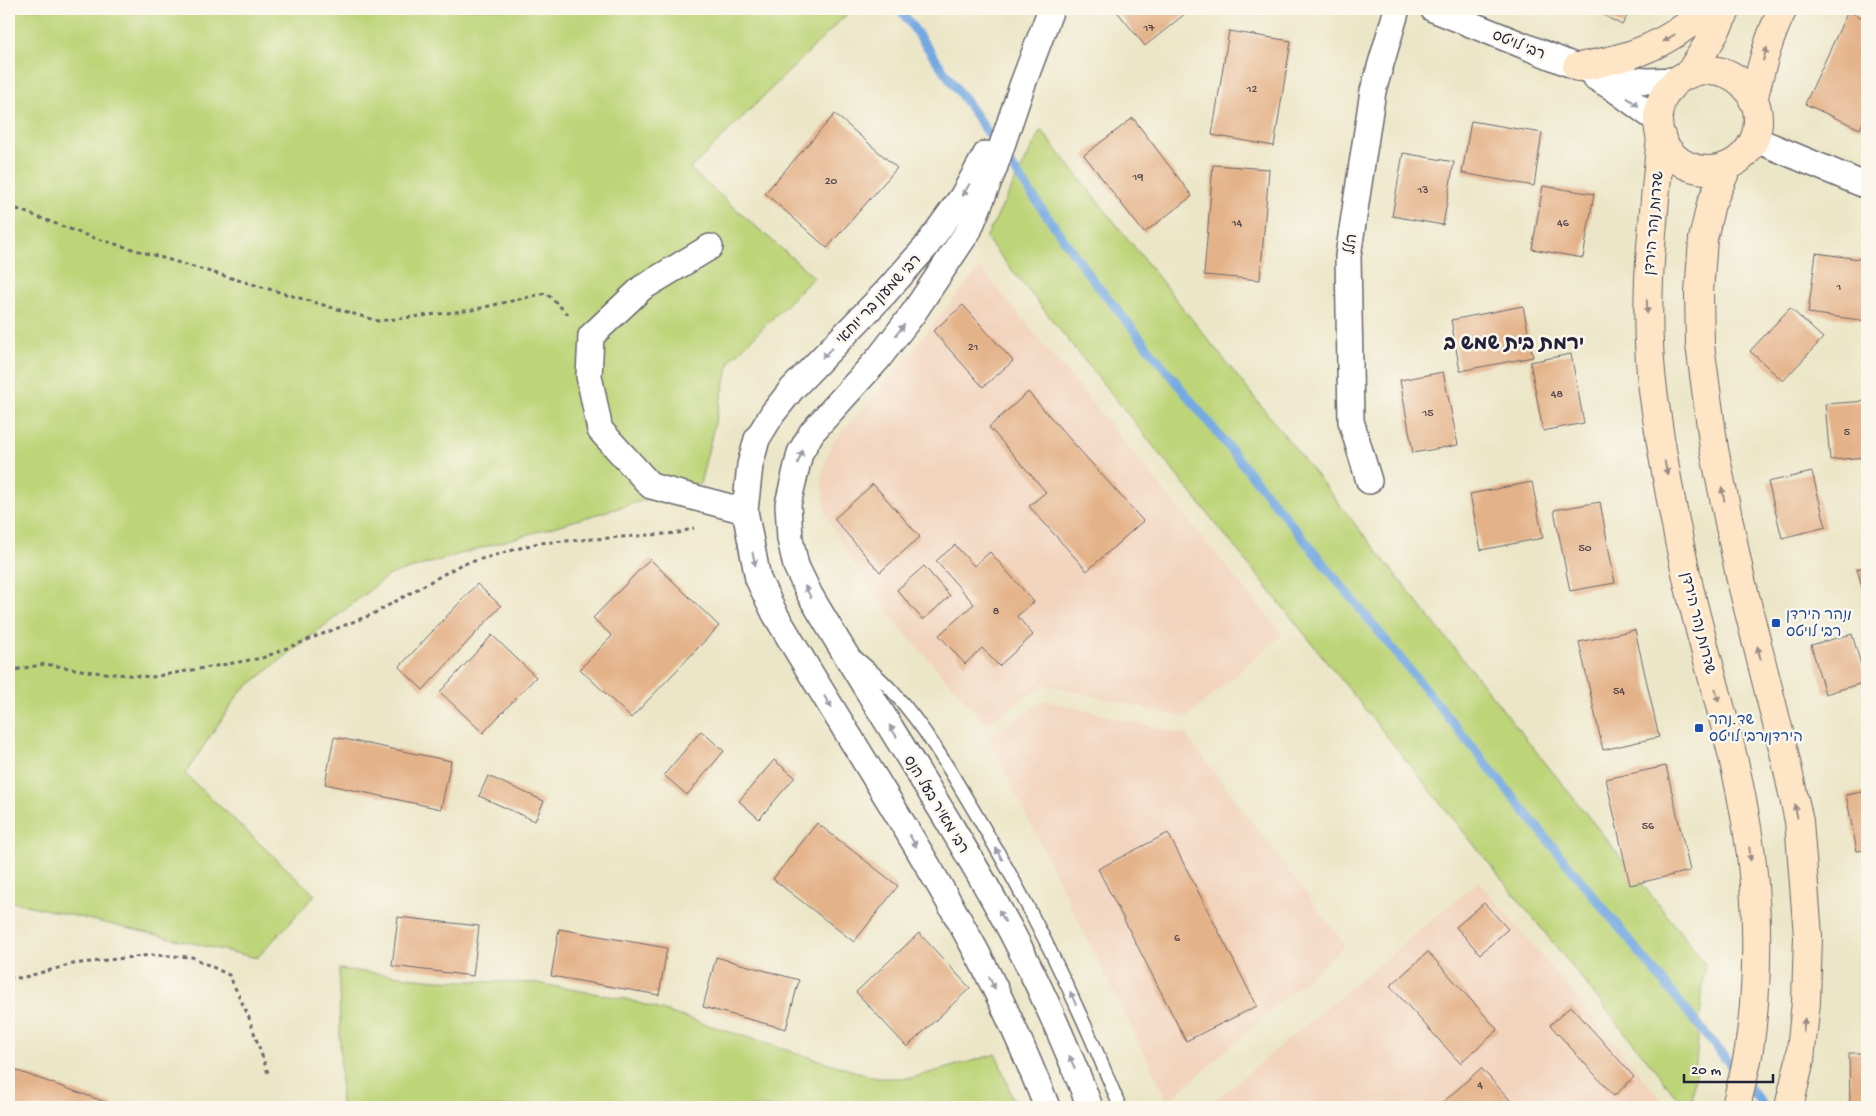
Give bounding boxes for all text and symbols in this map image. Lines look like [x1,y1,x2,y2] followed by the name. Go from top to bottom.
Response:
[1142,22,1155,36] house number: 17
[1489,26,1548,65] street label: רבי לויטס
[1663,34,1676,43] one-way arrow
[1761,46,1769,61] one-way arrow
[1246,83,1257,97] house number: 12
[1626,97,1639,107] one-way arrow
[1641,170,1669,276] street label: שדרות נהר הירדן
[1132,171,1143,185] house number: 19
[825,175,838,189] house number: 20
[961,183,970,197] one-way arrow
[1416,184,1429,198] house number: 13
[1231,217,1243,231] house number: 14
[1557,217,1570,231] house number: 46
[1341,233,1362,256] street label: הלל
[833,252,926,349] street label: רבי שמעון בר יוחאי
[1836,281,1842,295] house number: 1
[1643,299,1651,315] one-way arrow
[895,324,906,337] one-way arrow
[1443,334,1584,357] district label: רמת בית שמש ב'
[968,341,979,355] house number: 21
[821,347,833,359] one-way arrow
[1551,388,1564,402] house number: 48
[1421,407,1434,421] house number: 15
[1844,426,1850,440] house number: 5
[797,449,804,464] one-way arrow
[1662,461,1670,477] one-way arrow
[1719,486,1727,502] one-way arrow
[1578,542,1592,556] house number: 50
[750,551,758,566] one-way arrow
[1676,571,1718,676] street label: שדרות נהר הירדן
[804,584,813,599] one-way arrow
[993,605,1000,619] house number: 8
[1786,607,1851,642] place label: נהר הירדן/ רבי לויטס
[1770,617,1782,629] marker: נהר הירדן/ רבי לויטס
[1755,645,1763,660] one-way arrow
[1613,685,1625,699] house number: 54
[1713,687,1721,702] one-way arrow
[824,695,833,709] one-way arrow
[1709,712,1803,747] place label: שד.נהר הירדן/רבי לויטס
[1693,722,1705,734] marker: שד.נהר הירדן/רבי לויטס
[888,724,897,737] one-way arrow
[899,752,972,857] street label: רבי מאיר בעל הנס
[1792,802,1800,818] one-way arrow
[1642,820,1655,834] house number: 56
[909,834,918,847] one-way arrow
[995,846,1003,861] one-way arrow
[1746,846,1754,862] one-way arrow
[998,908,1006,923] one-way arrow
[1174,932,1181,946] house number: 6
[988,976,996,990] one-way arrow
[1069,991,1077,1005] one-way arrow
[1800,1017,1808,1033] one-way arrow
[1684,1051,1772,1083] scale bar
[1068,1055,1076,1069] one-way arrow
[1691,1062,1721,1080] text: 20 m
[1477,1079,1483,1093] house number: 4

